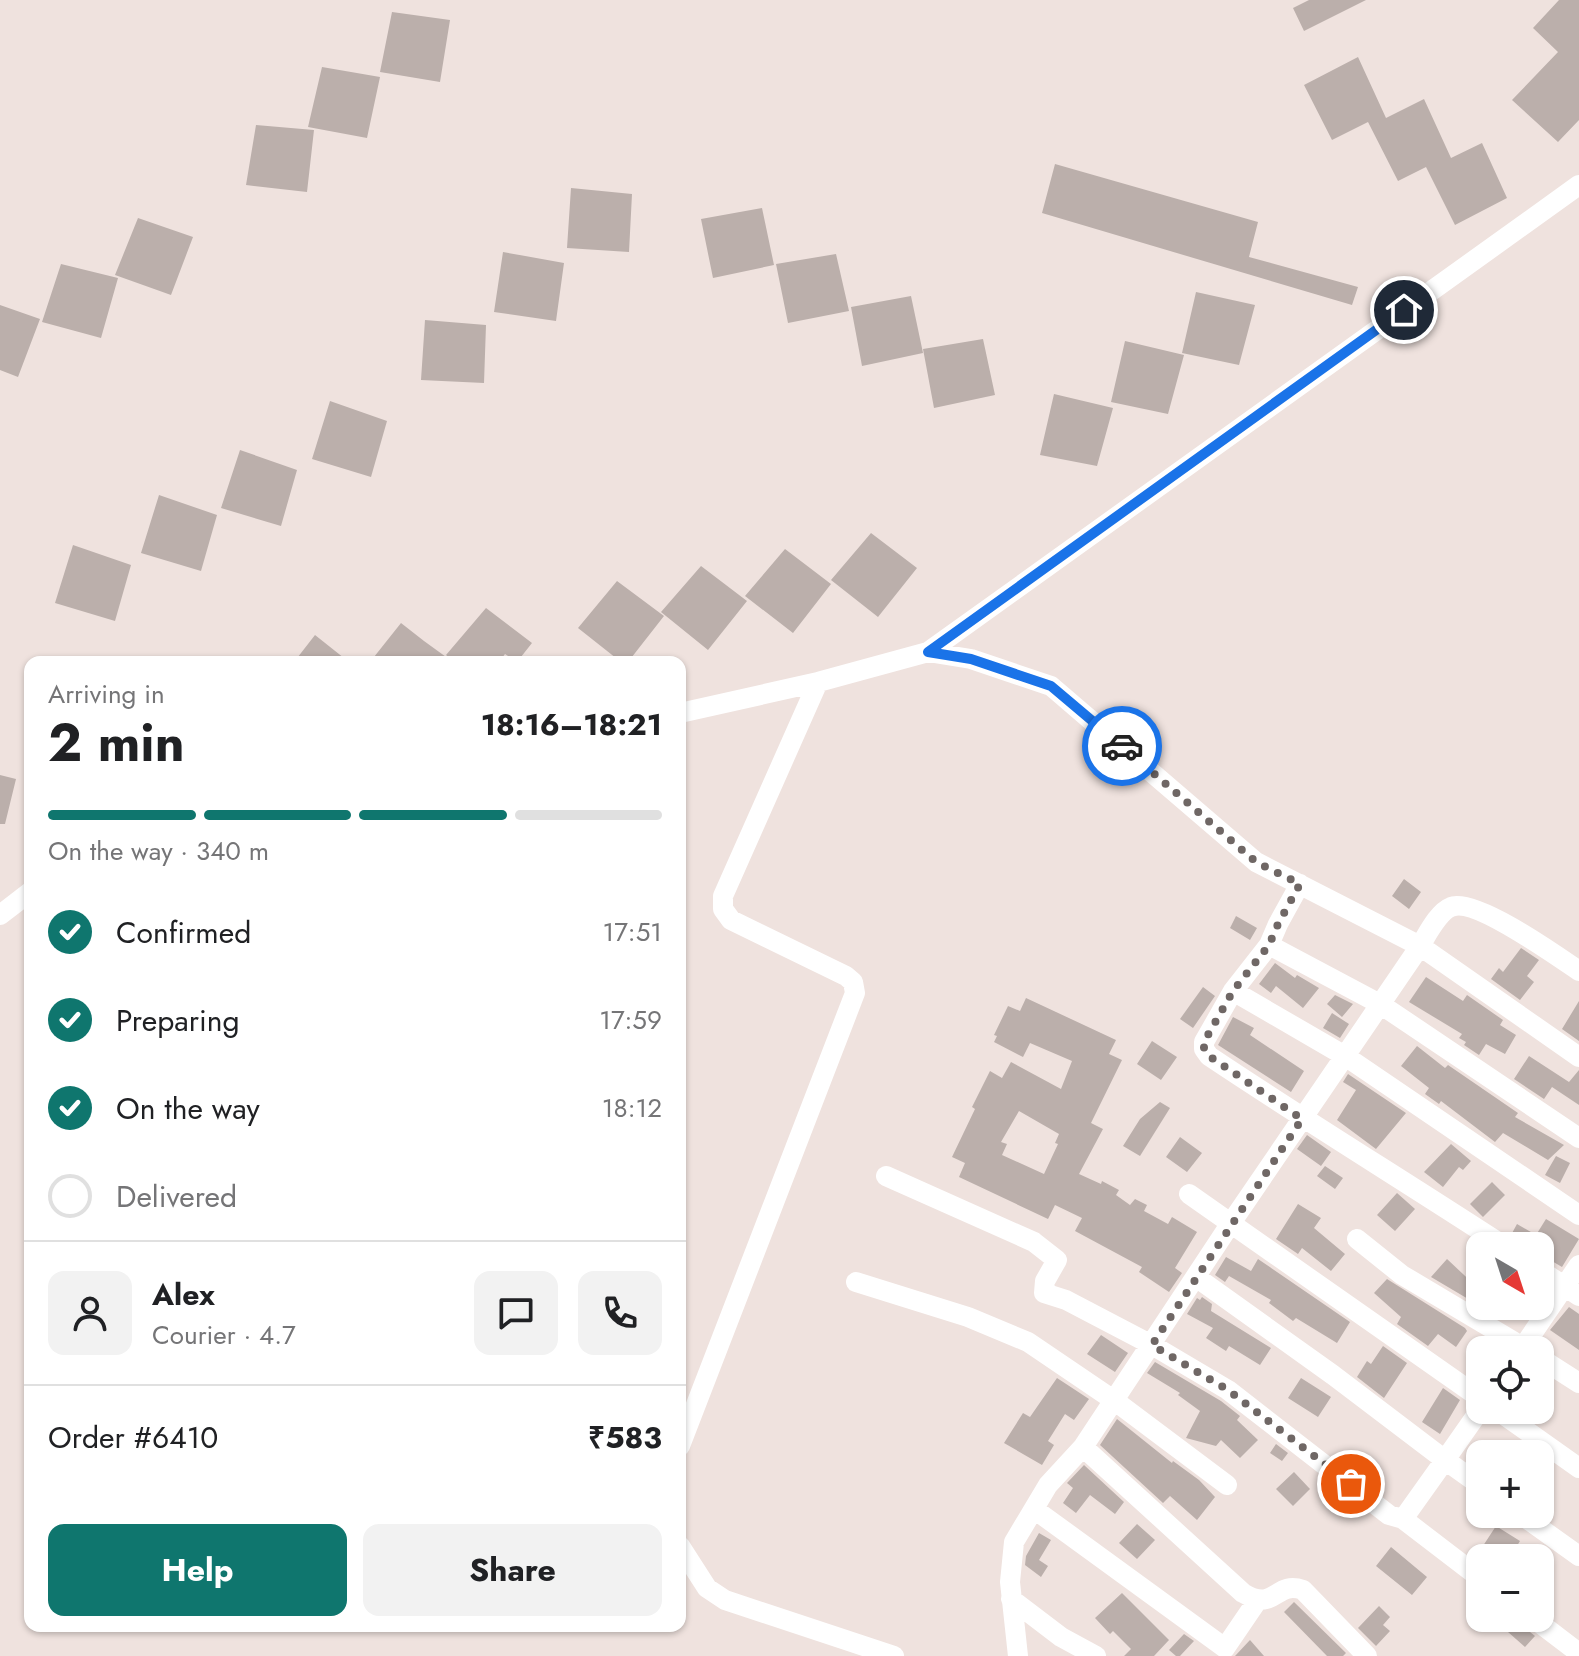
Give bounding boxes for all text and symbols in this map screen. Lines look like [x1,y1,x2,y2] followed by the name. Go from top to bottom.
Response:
[1370,276,1438,344] pin
[1382,288,1426,332] icon: home
[48,675,165,713] text: Arriving in
[481,703,662,746] text: 18:16–18:21
[48,705,185,781] text: 2 min
[1082,706,1162,786] courier
[1100,724,1144,768] icon: car
[48,832,269,870] text: On the way · 340 m
[48,910,92,954] icon: check
[116,911,251,954] text: Confirmed
[602,913,662,951] text: 17:51
[48,998,92,1042] icon: check
[116,999,240,1042] text: Preparing
[599,1001,662,1039] text: 17:59
[48,1086,92,1130] icon: check
[116,1087,260,1130] text: On the way
[602,1089,662,1127] text: 18:12
[116,1175,237,1218] text: Delivered
[1466,1232,1554,1320] north arrow
[1466,1232,1554,1632] map controls
[48,1271,132,1355] button: person
[474,1271,558,1355] button: chat
[578,1271,662,1355] button: phone
[152,1273,215,1316] text: Alex
[152,1316,296,1354] text: Courier · 4.7
[1466,1336,1554,1424] button: locate
[48,1416,218,1459] text: Order #6410
[588,1416,662,1459] text: ₹583
[1466,1440,1554,1528] button: +
[1317,1450,1385,1518] pin
[1329,1462,1373,1506] icon: bag
[48,1524,347,1616] button: Help
[363,1524,662,1616] button: Share
[1466,1544,1554,1632] button: −

